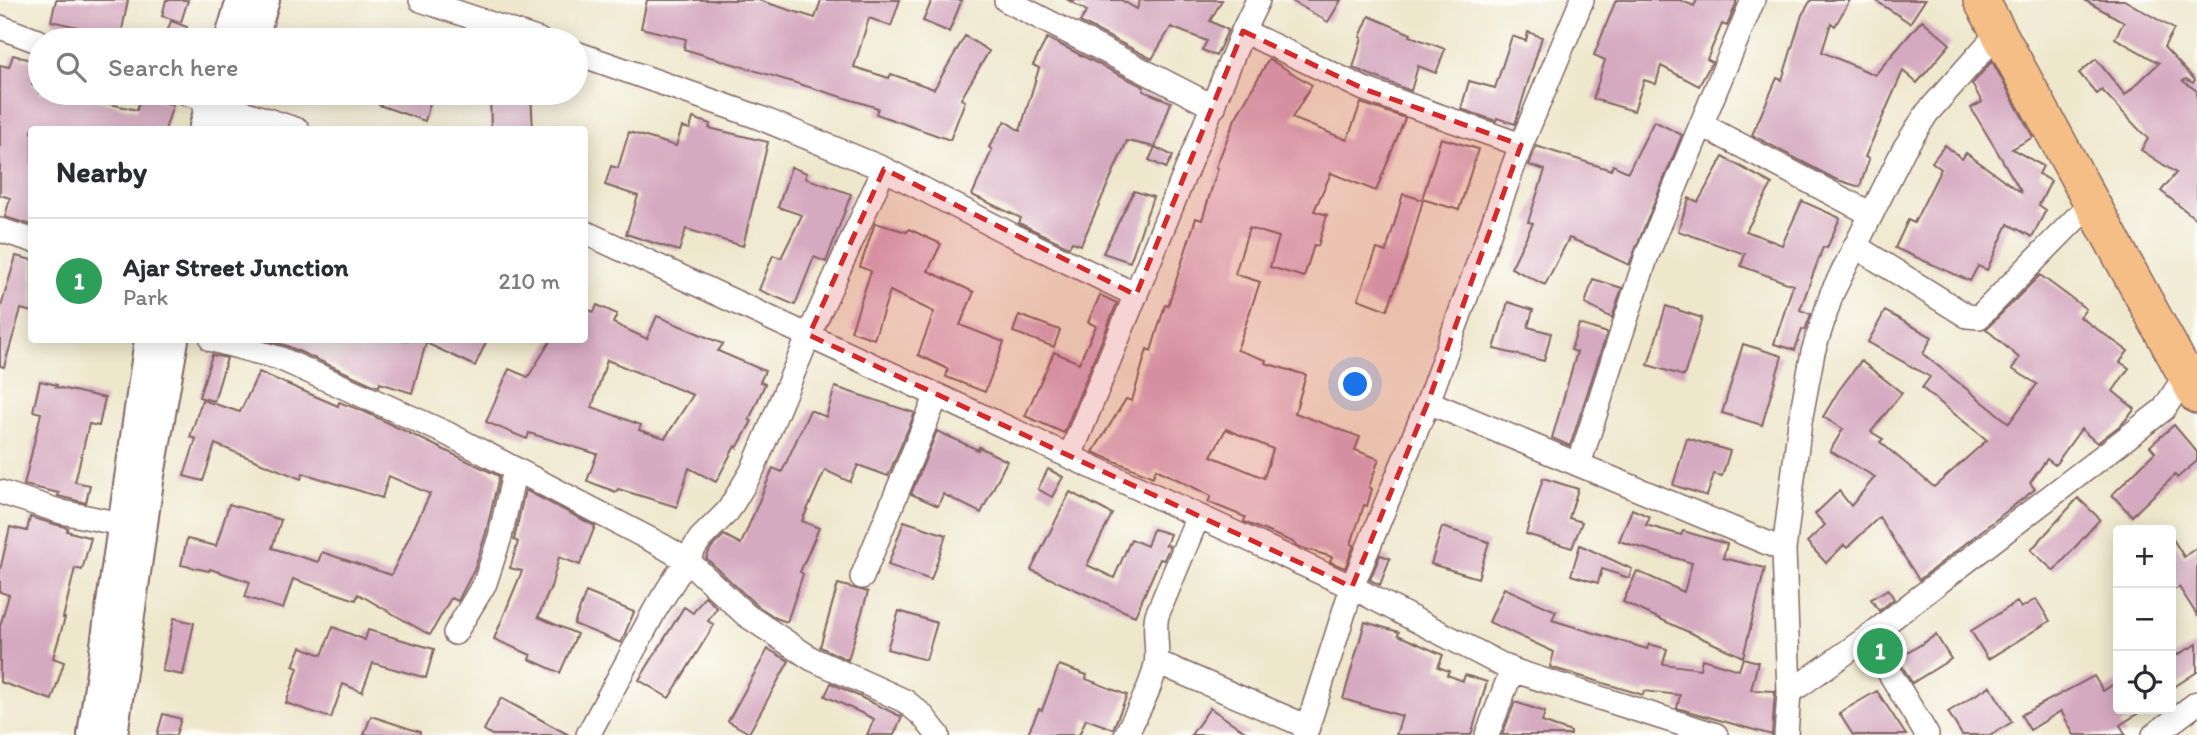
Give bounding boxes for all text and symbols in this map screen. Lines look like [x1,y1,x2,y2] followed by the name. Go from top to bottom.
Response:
[28,28,588,105] search box
[52,48,90,86] icon: search
[108,51,238,83] text: Search here
[56,153,147,190] text: Nearby
[123,251,349,283] text: Ajar Street Junction
[74,267,84,295] text: 1
[499,267,560,295] text: 210 m
[123,283,168,311] text: Park
[1338,367,1372,401] your location
[2113,525,2176,714] map controls
[2113,525,2176,588] button: +
[2113,588,2176,651] button: −
[1857,625,1903,677] pin: 1
[2113,651,2176,714] button: locate

